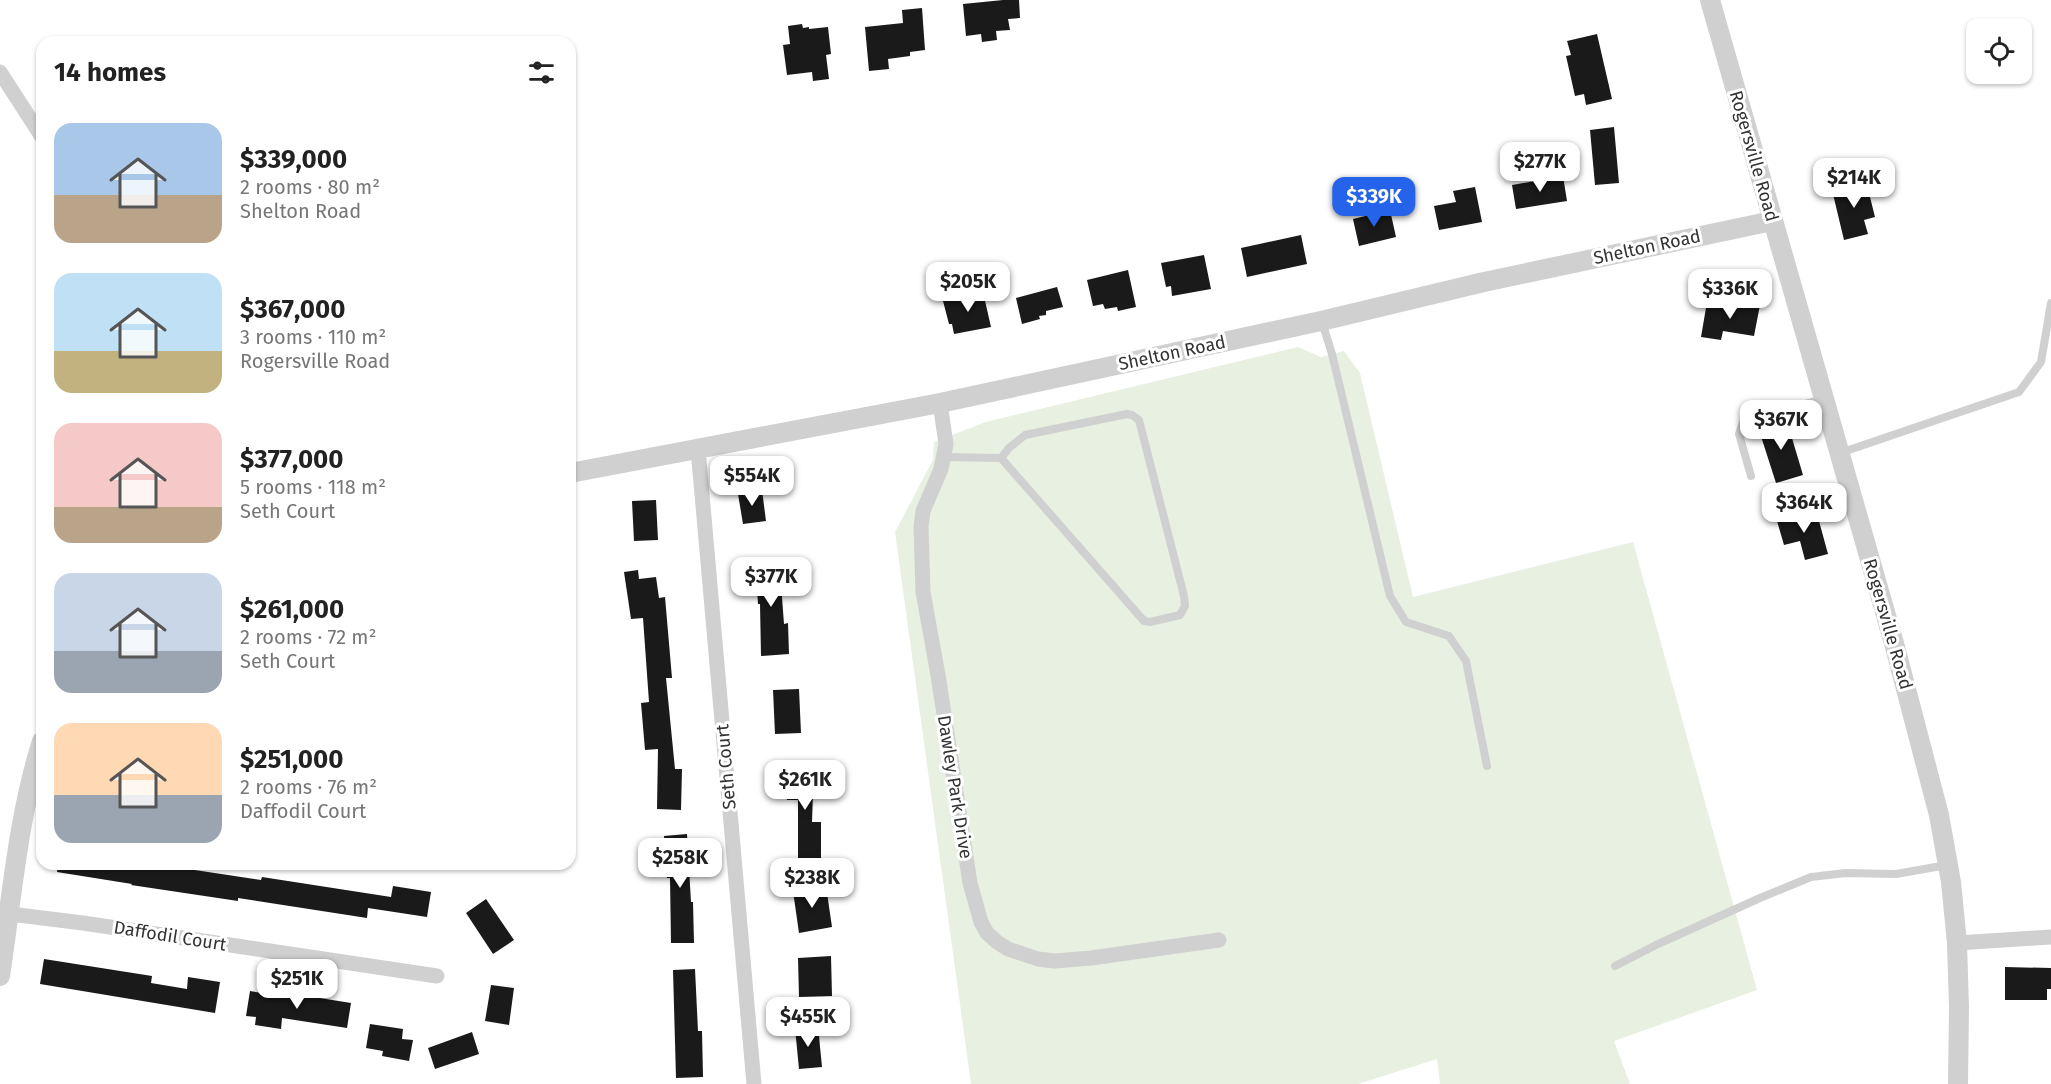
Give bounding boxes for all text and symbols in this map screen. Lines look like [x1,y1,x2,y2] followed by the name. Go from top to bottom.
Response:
[1966,18,2032,84] map controls
[1966,18,2032,84] button: locate
[525,56,558,89] icon: filters
[54,57,166,88] text: 14 homes
[1725,88,1783,224] street label: Rogersville Road
[1498,142,1582,193] pin: $277K
[240,144,347,175] text: $339,000
[102,147,174,219] icon: home
[1514,149,1566,173] text: $277K
[1812,158,1896,209] pin: $214K
[1827,165,1881,189] text: $214K
[240,175,380,199] text: 2 rooms · 80 m²
[1332,177,1416,228] pin: $339K
[1346,184,1402,208] text: $339K
[240,199,361,223] text: Shelton Road
[1591,225,1703,269] street label: Shelton Road
[926,262,1010,313] pin: $205K
[940,269,996,293] text: $205K
[1688,269,1772,320] pin: $336K
[1702,276,1758,300] text: $336K
[240,294,345,325] text: $367,000
[102,297,174,369] icon: home
[240,325,386,349] text: 3 rooms · 110 m²
[1116,331,1228,375] street label: Shelton Road
[240,349,390,373] text: Rogersville Road
[1739,400,1823,451] pin: $367K
[1754,407,1808,431] text: $367K
[240,444,344,475] text: $377,000
[102,447,174,519] icon: home
[710,456,794,507] pin: $554K
[724,463,780,487] text: $554K
[240,475,386,499] text: 5 rooms · 118 m²
[1762,483,1846,534] pin: $364K
[1776,490,1832,514] text: $364K
[240,499,335,523] text: Seth Court
[1859,556,1917,692] street label: Rogersville Road
[729,557,813,608] pin: $377K
[745,564,797,588] text: $377K
[240,594,344,625] text: $261,000
[102,597,174,669] icon: home
[240,625,376,649] text: 2 rooms · 72 m²
[240,649,335,673] text: Seth Court
[933,714,977,860] street label: Dawley Park Drive
[711,723,741,811] street label: Seth Court
[240,744,343,775] text: $251,000
[102,747,174,819] icon: home
[763,760,847,811] pin: $261K
[778,767,832,791] text: $261K
[240,775,377,799] text: 2 rooms · 76 m²
[240,799,366,823] text: Daffodil Court
[638,838,722,889] pin: $258K
[652,845,708,869] text: $258K
[770,858,854,909] pin: $238K
[784,865,840,889] text: $238K
[112,916,228,956] street label: Daffodil Court
[255,959,339,1010] pin: $251K
[271,966,323,990] text: $251K
[766,997,850,1048] pin: $455K
[780,1004,836,1028] text: $455K

